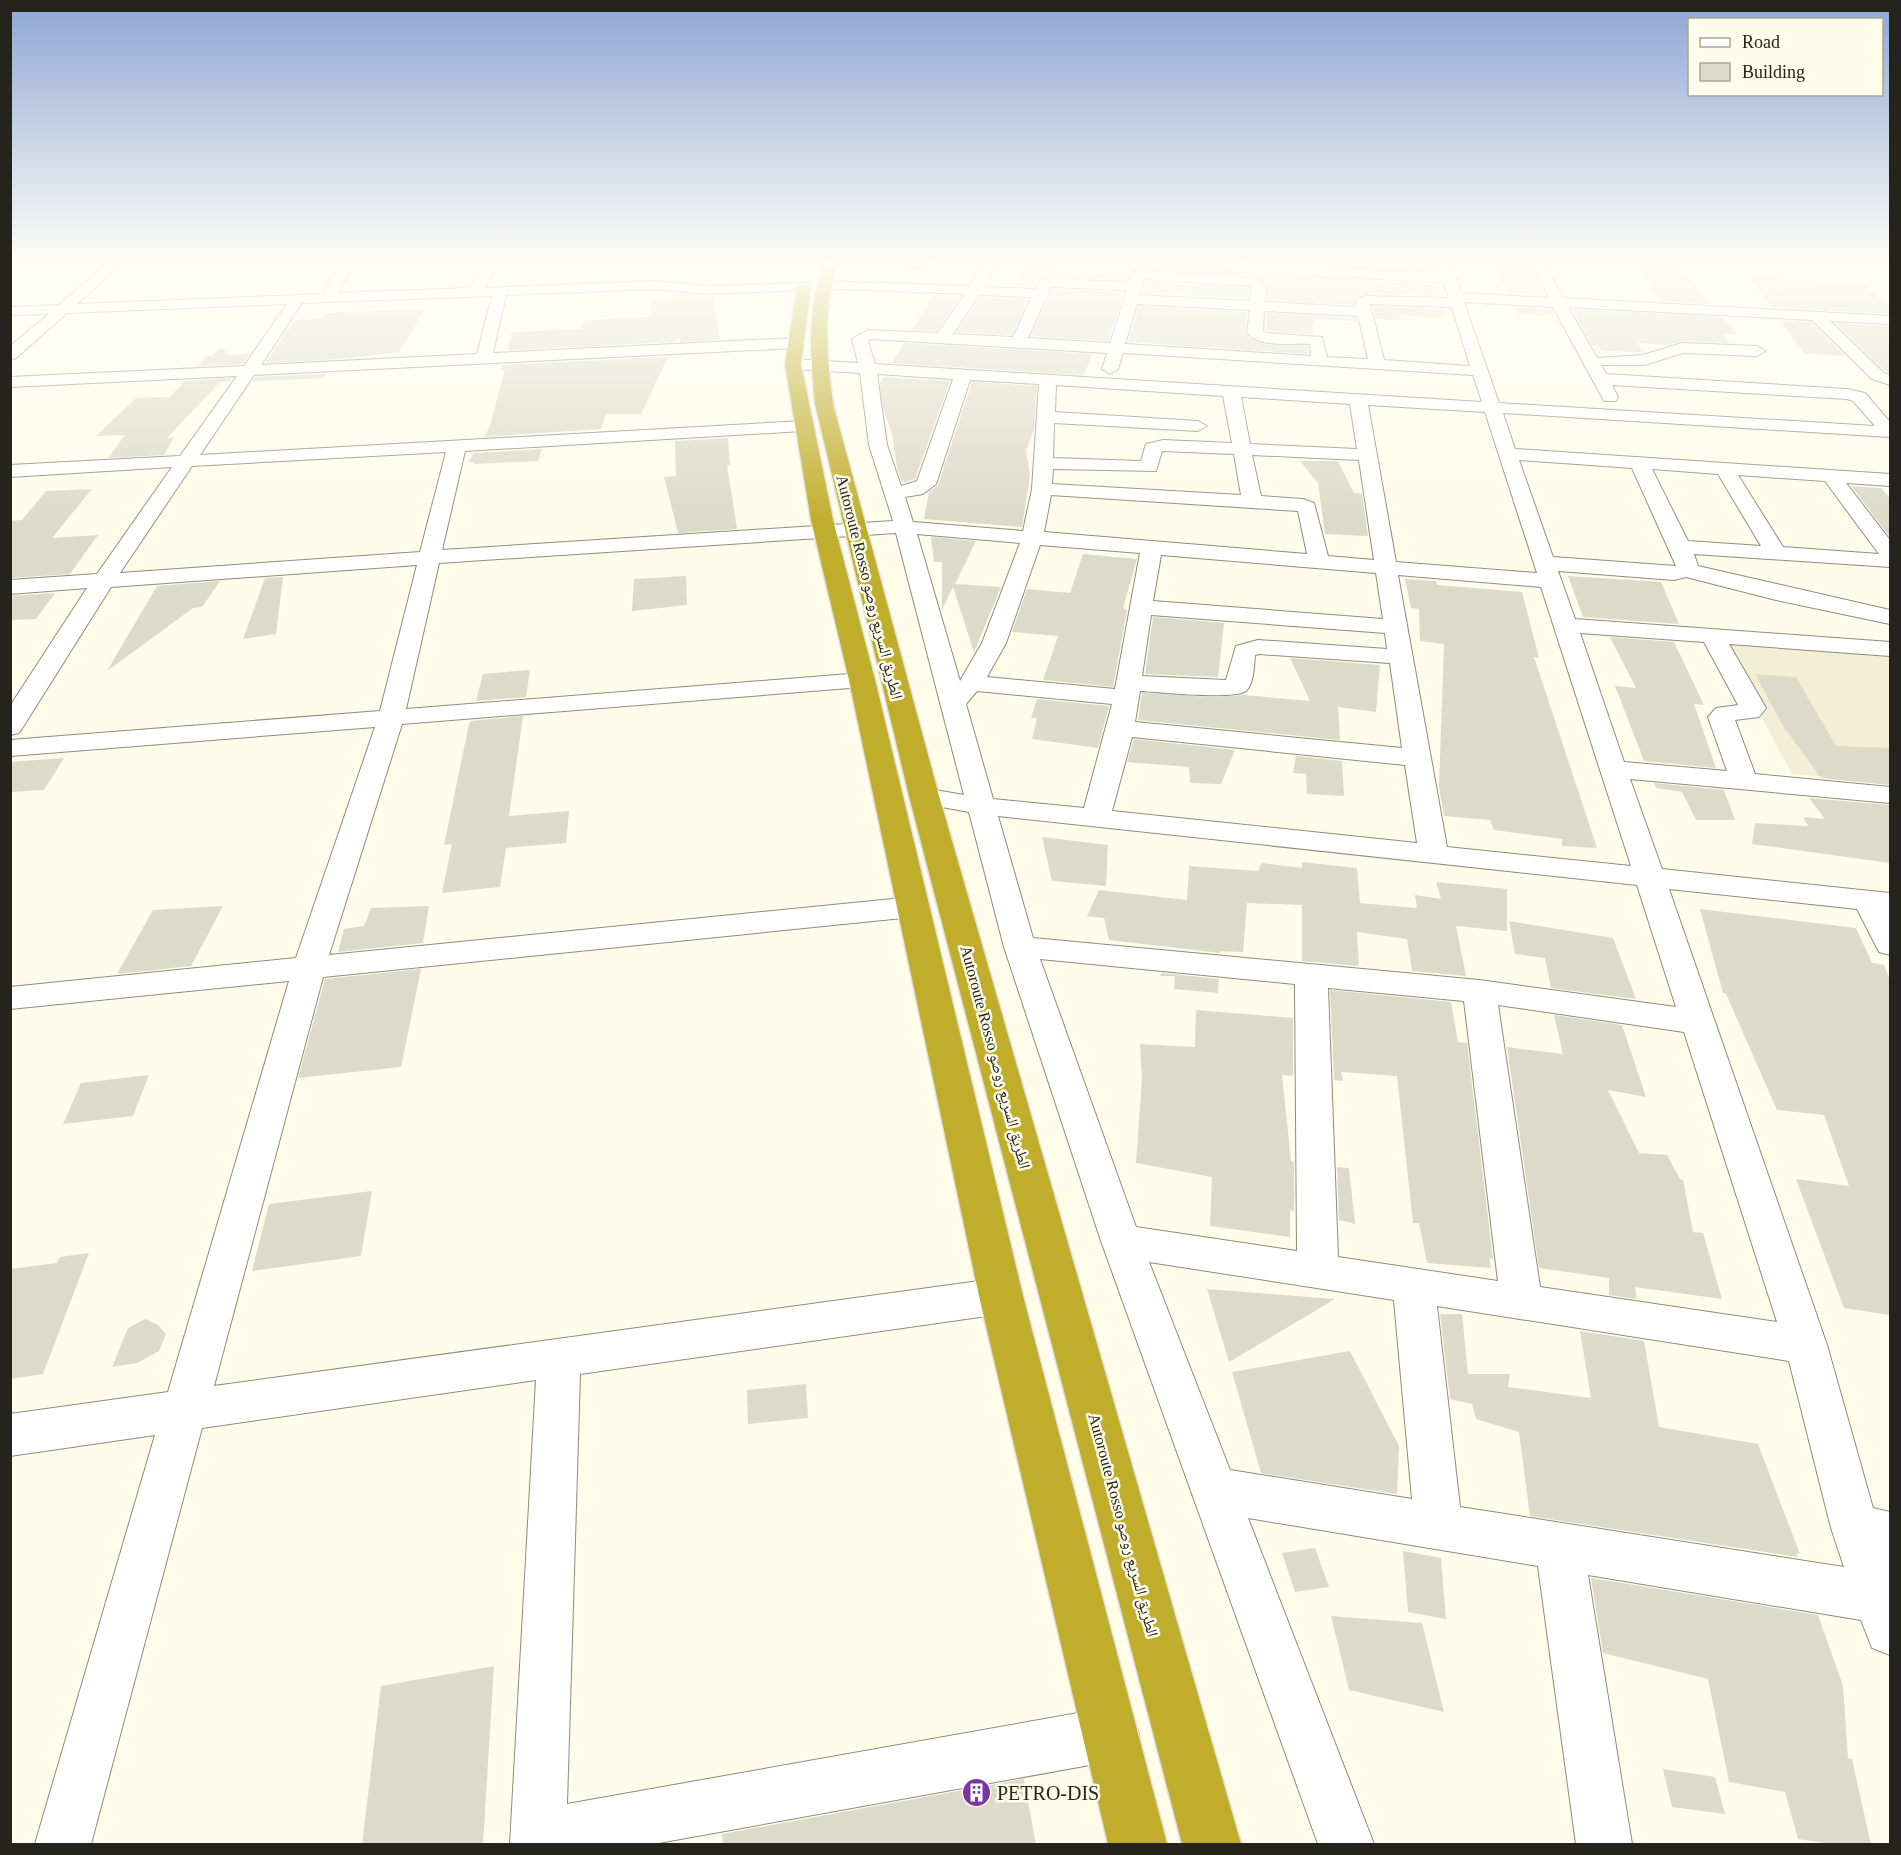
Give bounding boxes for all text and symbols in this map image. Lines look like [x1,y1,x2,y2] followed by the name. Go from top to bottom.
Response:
[1688,18,1883,96] legend
[1742,32,1780,52] text: Road
[1742,62,1805,82] text: Building
[831,473,906,702] street label: Autoroute Rosso الطريق السريع روصو
[956,944,1034,1171] street label: Autoroute Rosso الطريق السريع روصو
[1084,1412,1162,1639] street label: Autoroute Rosso الطريق السريع روصو
[960,1777,992,1809] building icon: PETRO-DIS
[997,1782,1099,1804] place label: PETRO-DIS

